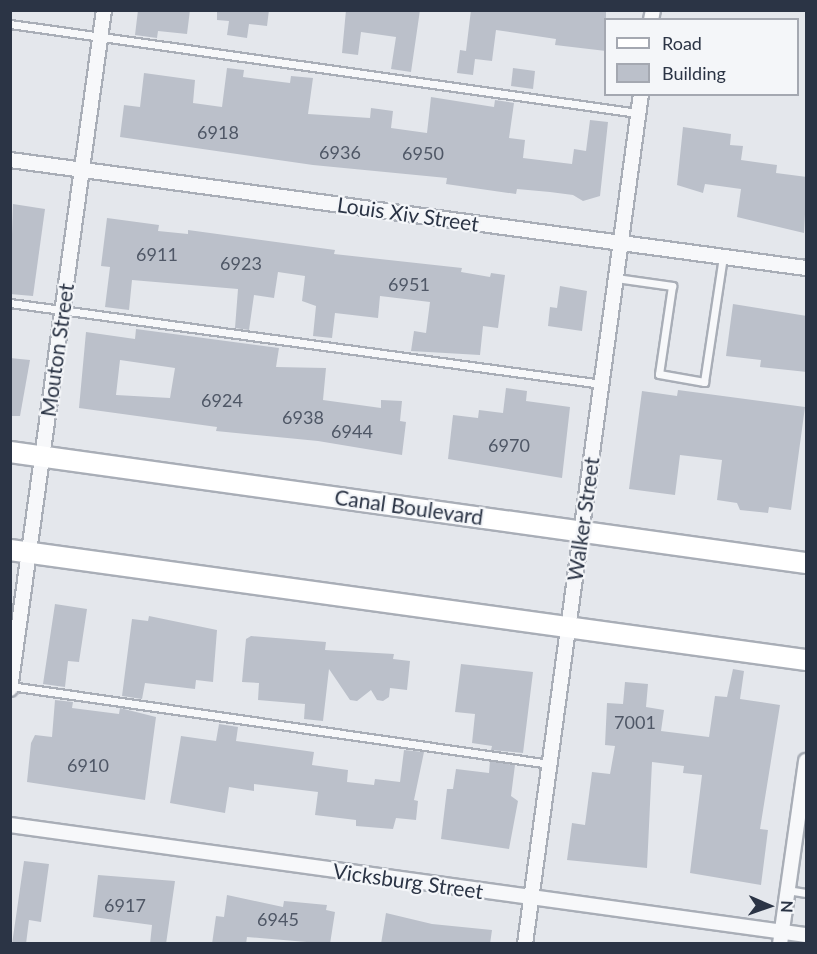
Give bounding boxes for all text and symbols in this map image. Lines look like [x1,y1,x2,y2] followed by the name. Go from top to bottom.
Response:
[604,18,799,96] legend
[662,32,702,54] text: Road
[662,62,726,84] text: Building
[197,121,239,143] house number: 6918
[319,141,361,163] house number: 6936
[402,142,444,164] house number: 6950
[335,192,481,236] street label: Louis Xiv Street
[136,243,178,265] house number: 6911
[220,252,262,274] house number: 6923
[388,273,430,295] house number: 6951
[35,282,79,418] street label: Mouton Street
[201,389,243,411] house number: 6924
[282,406,324,428] house number: 6938
[331,420,373,442] house number: 6944
[488,434,530,456] house number: 6970
[562,455,604,583] street label: Walker Street
[333,484,485,530] street label: Canal Boulevard
[614,711,656,733] house number: 7001
[67,754,109,776] house number: 6910
[331,858,485,904] street label: Vicksburg Street
[739,876,799,936] north arrow
[104,894,146,916] house number: 6917
[778,900,797,913] text: N
[257,908,299,930] house number: 6945

